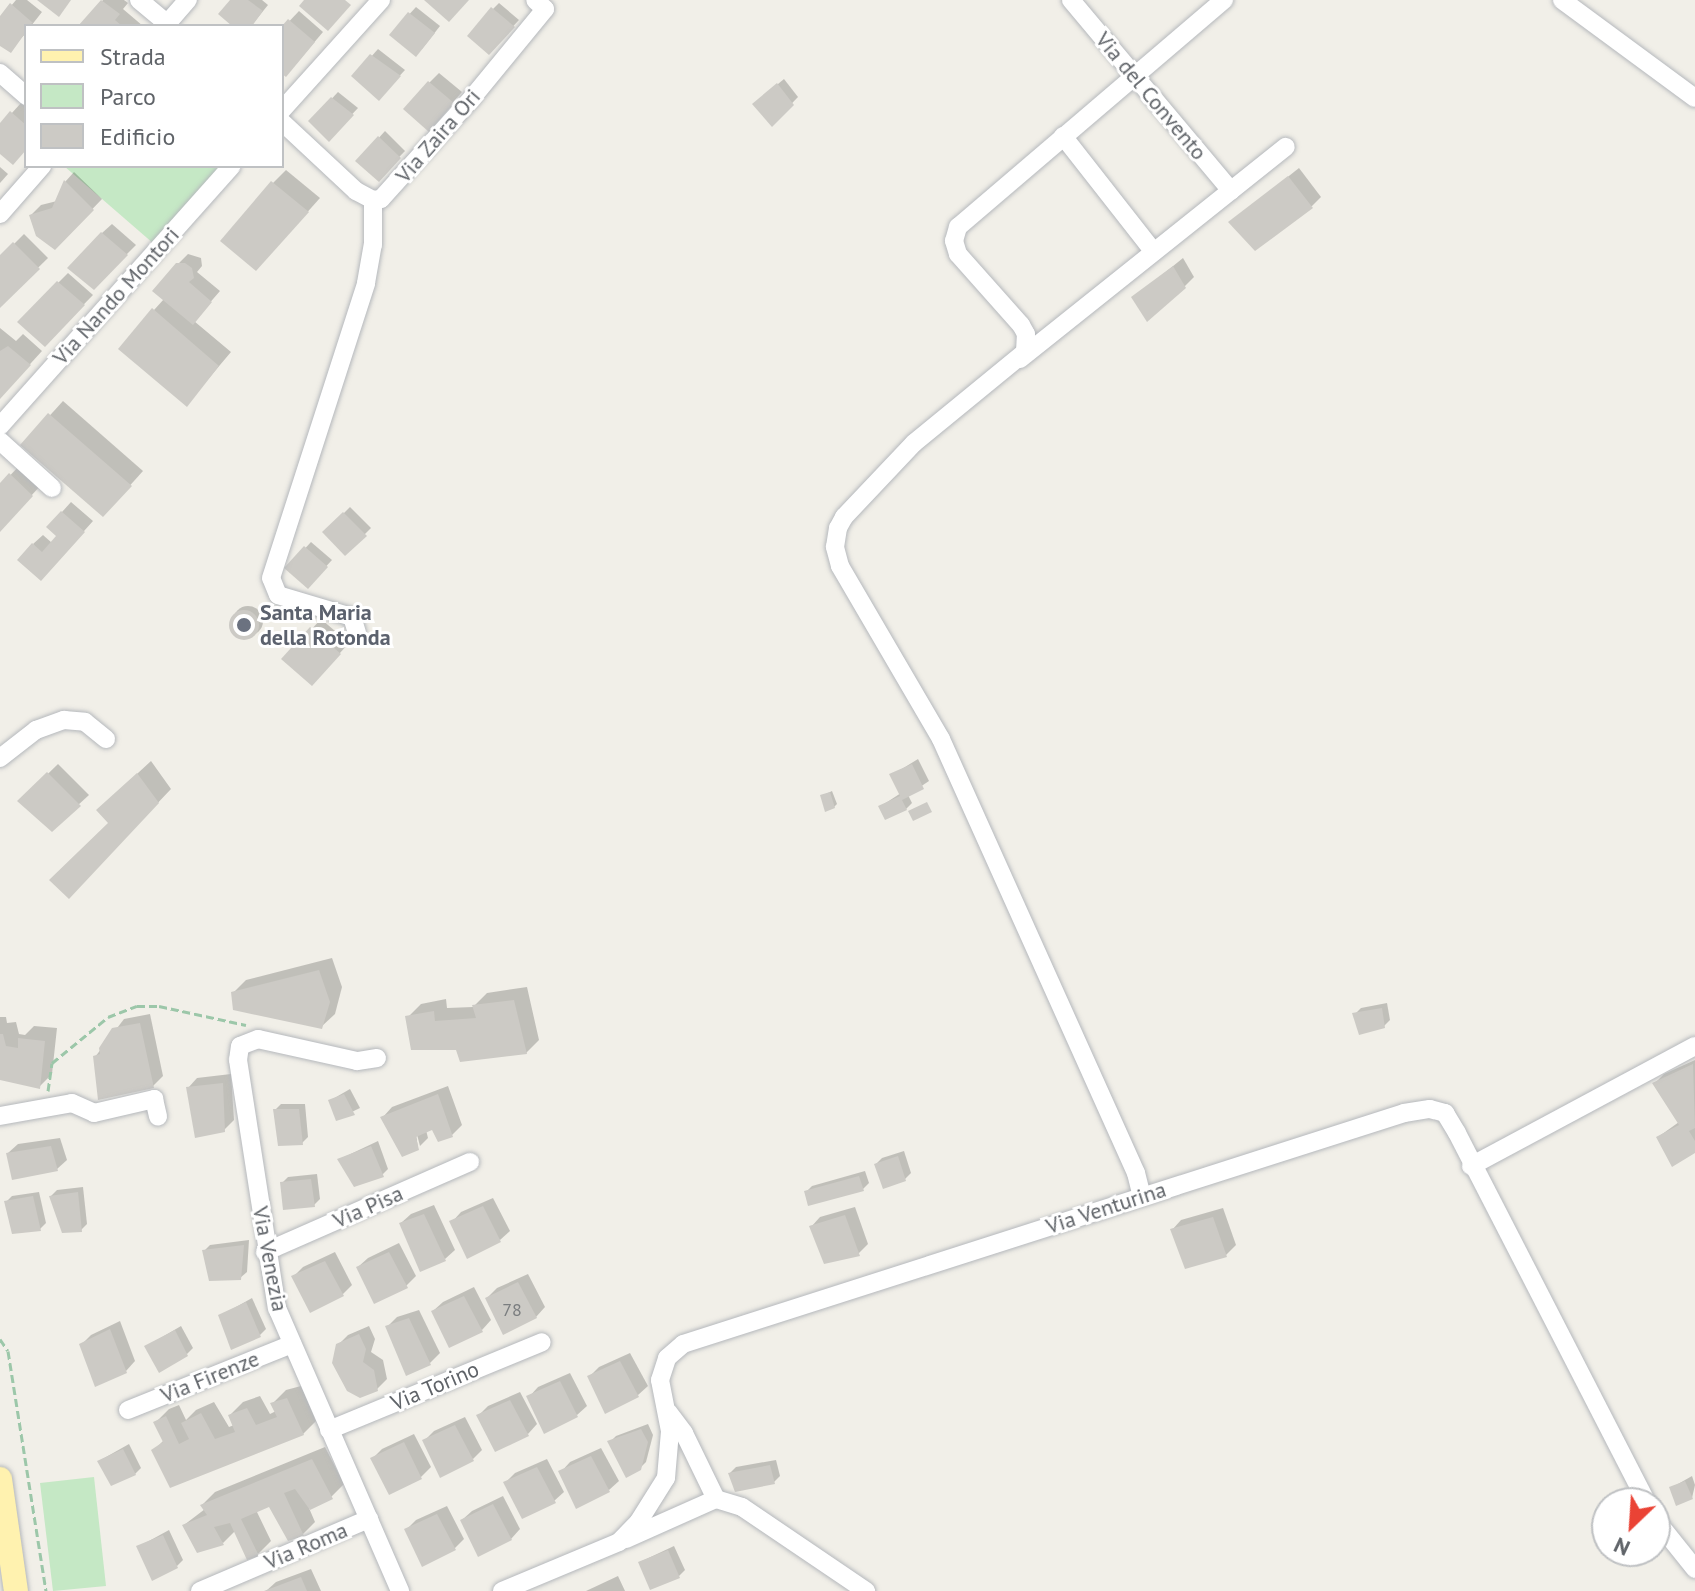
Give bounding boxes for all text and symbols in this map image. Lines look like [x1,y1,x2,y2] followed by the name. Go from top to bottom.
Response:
[24,24,284,168] legend
[1090,27,1212,165] street label: Via del Convento
[100,41,166,72] text: Strada
[100,81,156,112] text: Parco
[390,83,486,189] street label: Via Zaira Ori
[100,121,175,152] text: Edificio
[47,222,185,370] street label: Via Nando Montori
[260,599,391,650] place label: Santa Maria della Rotonda
[235,616,253,634] marker: Santa Maria della Rotonda
[1042,1176,1170,1240] street label: Via Venturina
[329,1180,407,1234] street label: Via Pisa
[247,1204,293,1314] street label: Via Venezia
[502,1299,522,1321] house number: 78
[157,1345,263,1409] street label: Via Firenze
[387,1356,483,1416] street label: Via Torino
[1591,1487,1671,1567] north arrow
[260,1517,352,1575] street label: Via Roma
[1609,1531,1634,1563] text: N

